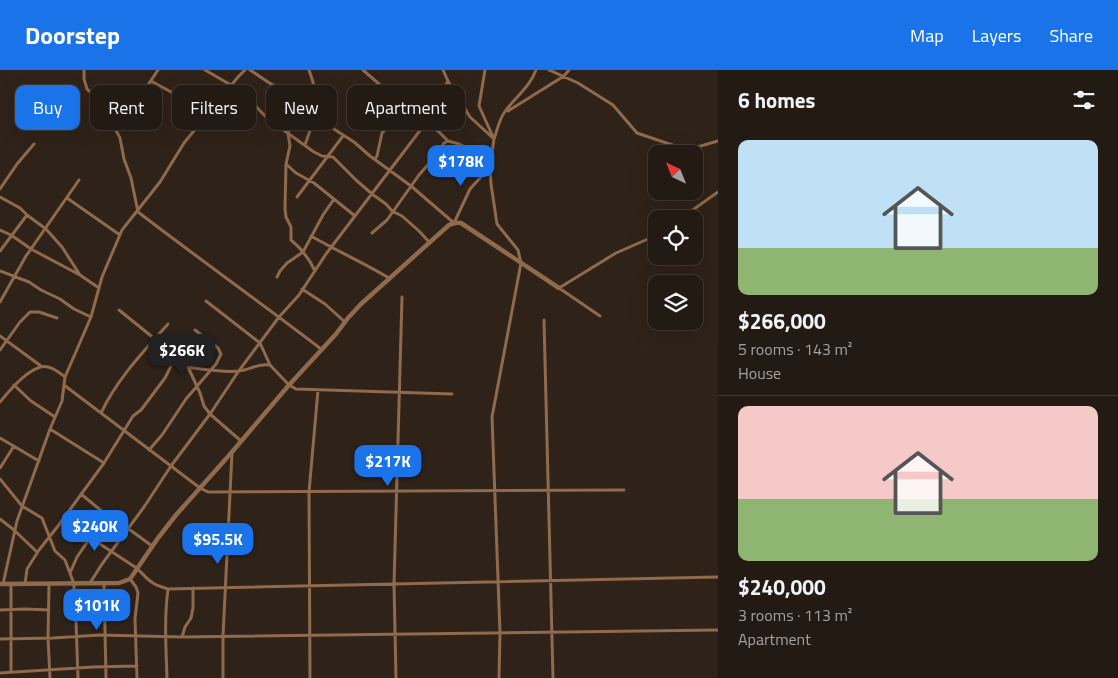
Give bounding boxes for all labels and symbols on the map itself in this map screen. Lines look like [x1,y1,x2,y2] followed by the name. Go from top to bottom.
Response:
[426,144,496,187] pin: $178K
[648,145,702,200] north arrow
[147,334,217,376] pin: $266K
[353,444,423,487] pin: $217K
[60,510,130,552] pin: $240K
[177,522,259,565] pin: $95.5K
[62,588,132,631] pin: $101K

